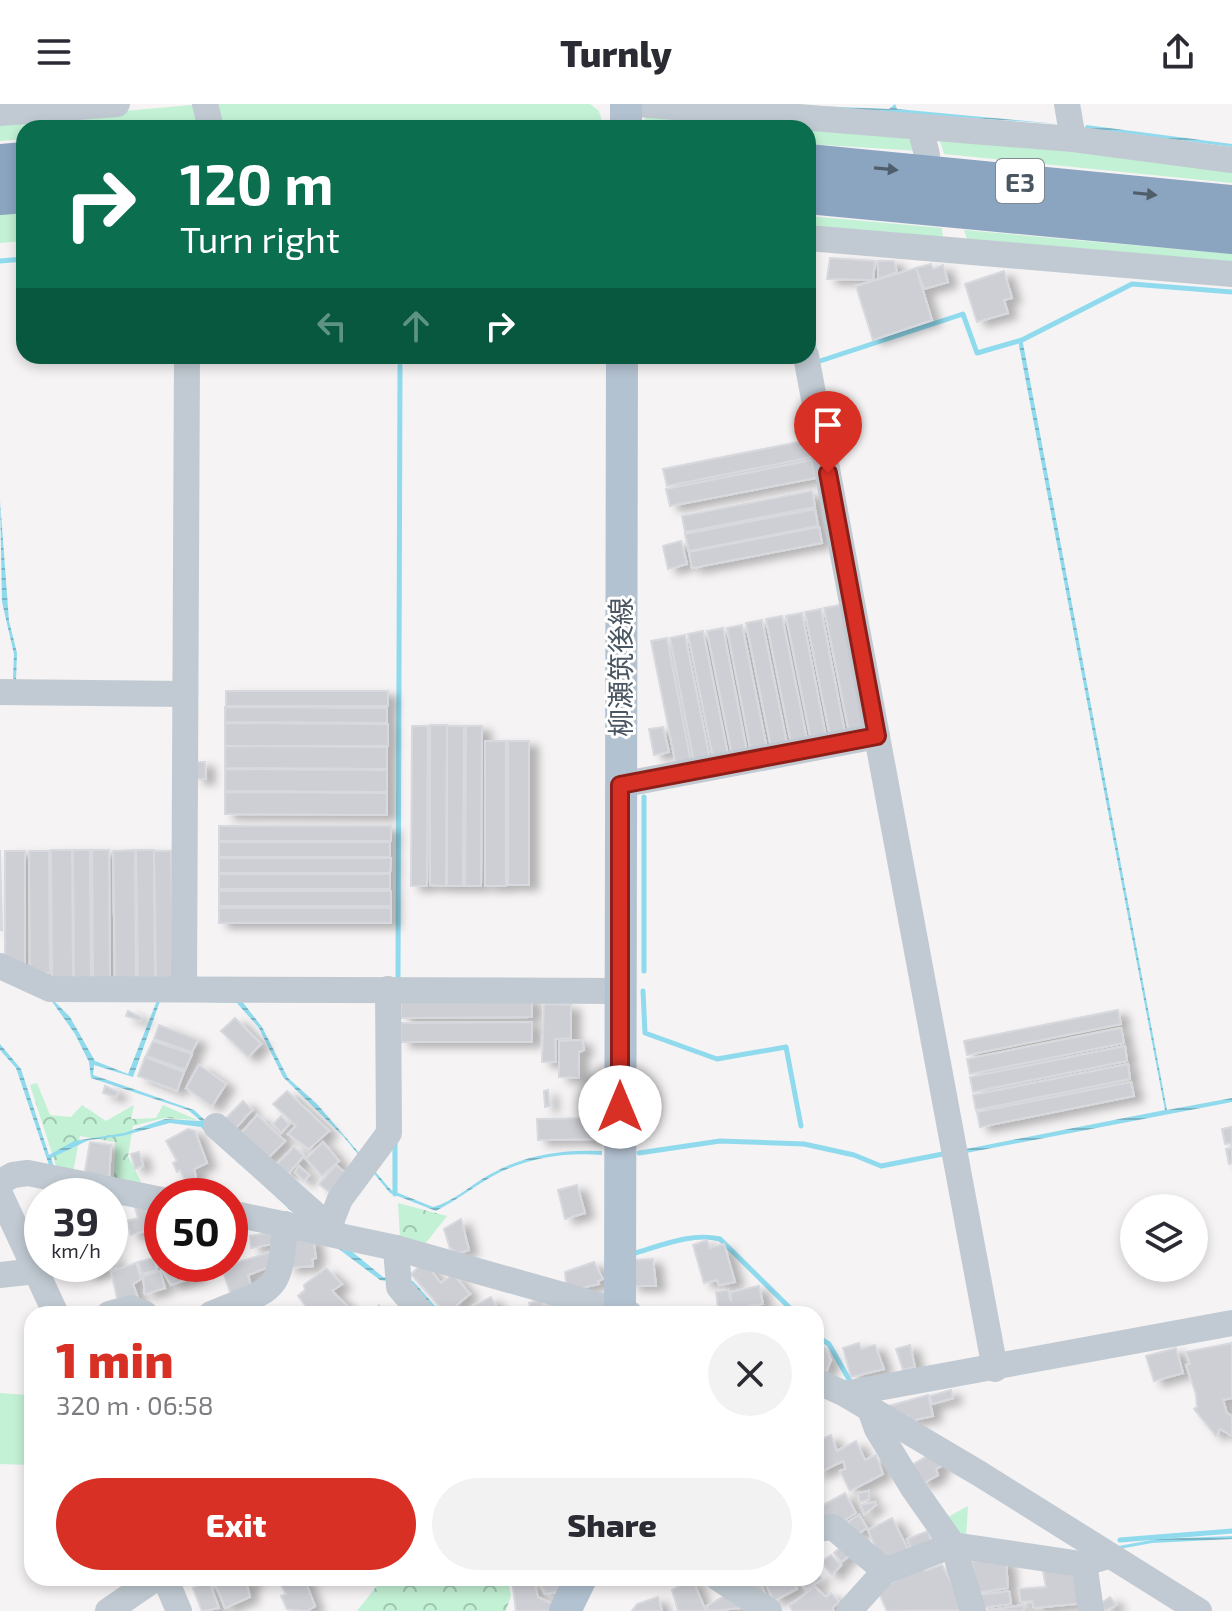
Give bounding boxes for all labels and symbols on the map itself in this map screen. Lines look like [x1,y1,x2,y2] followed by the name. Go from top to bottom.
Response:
[996,159,1044,203] road number: E3
[874,162,899,175] one-way arrow
[1132,187,1157,200] one-way arrow
[794,391,862,473] pin
[603,597,637,737] street label: 柳瀬筑後線
[578,1065,662,1149] position arrow
[144,1178,248,1282] speed limit sign: 50

